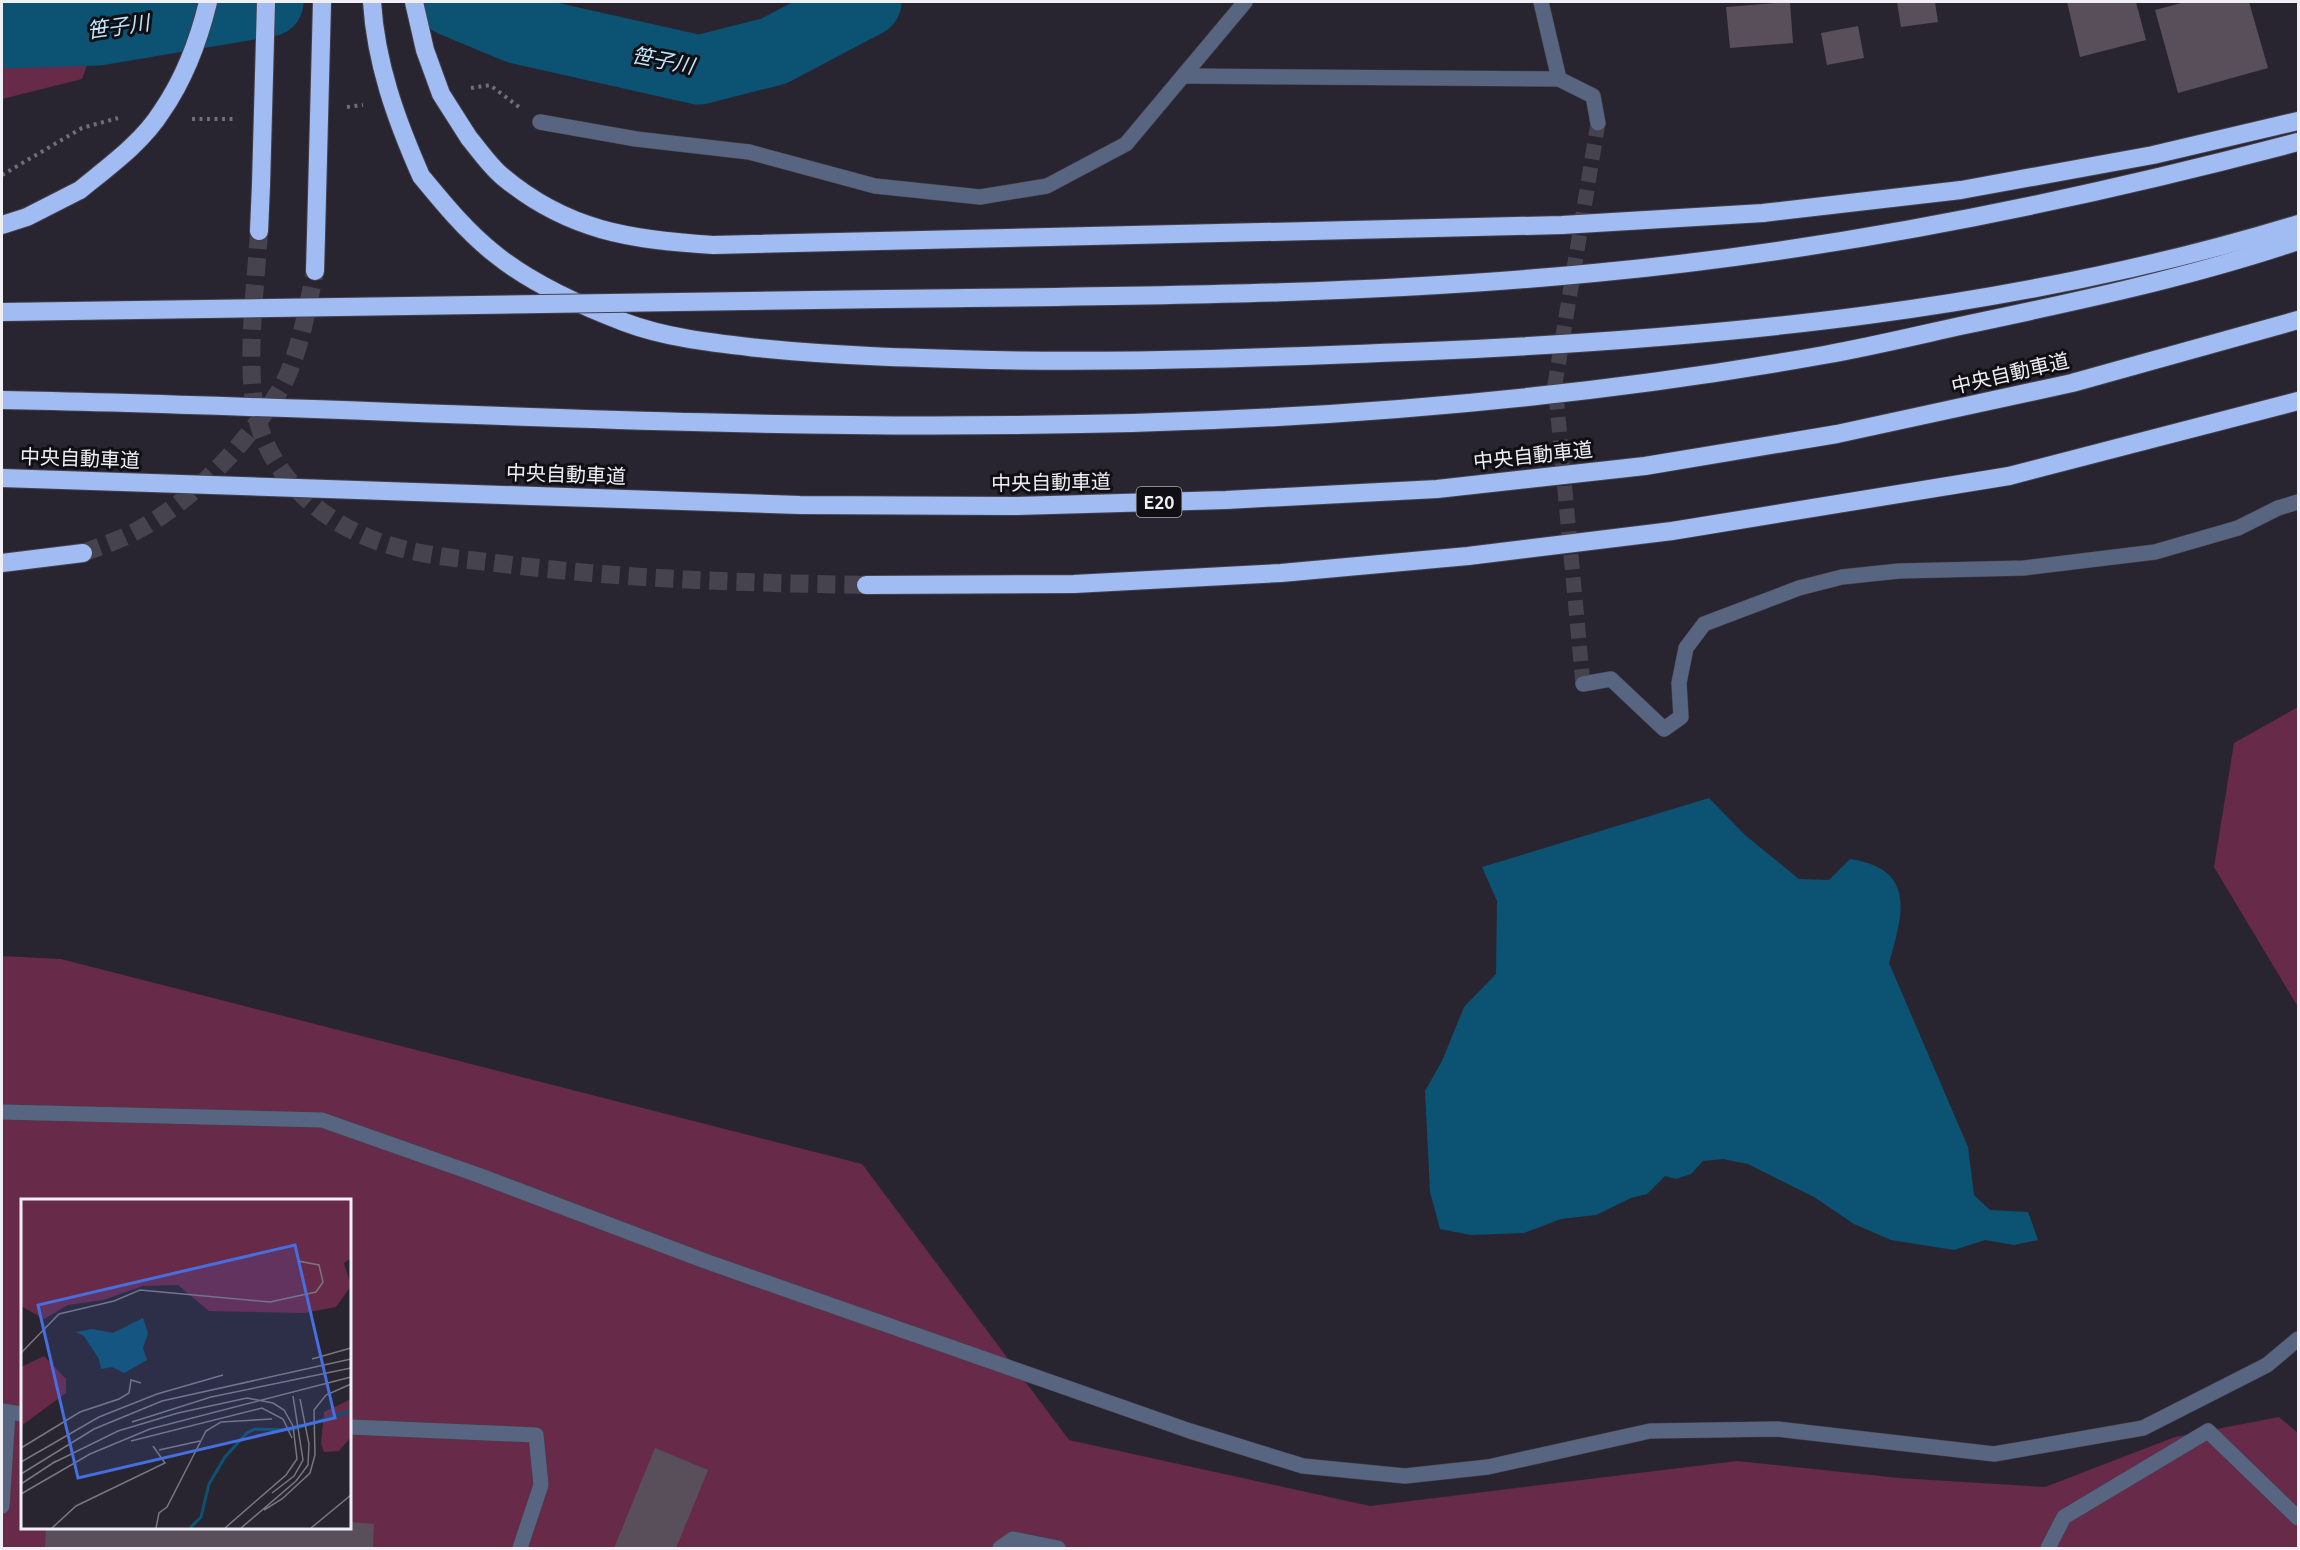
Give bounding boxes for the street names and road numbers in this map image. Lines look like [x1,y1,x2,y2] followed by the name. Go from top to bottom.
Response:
[1949,348,2071,398] street label: 中央自動車道
[1472,437,1594,473] street label: 中央自動車道
[20,444,140,472] street label: 中央自動車道
[506,460,626,488] street label: 中央自動車道
[991,469,1111,495] street label: 中央自動車道
[1136,487,1182,517] road number: E20

